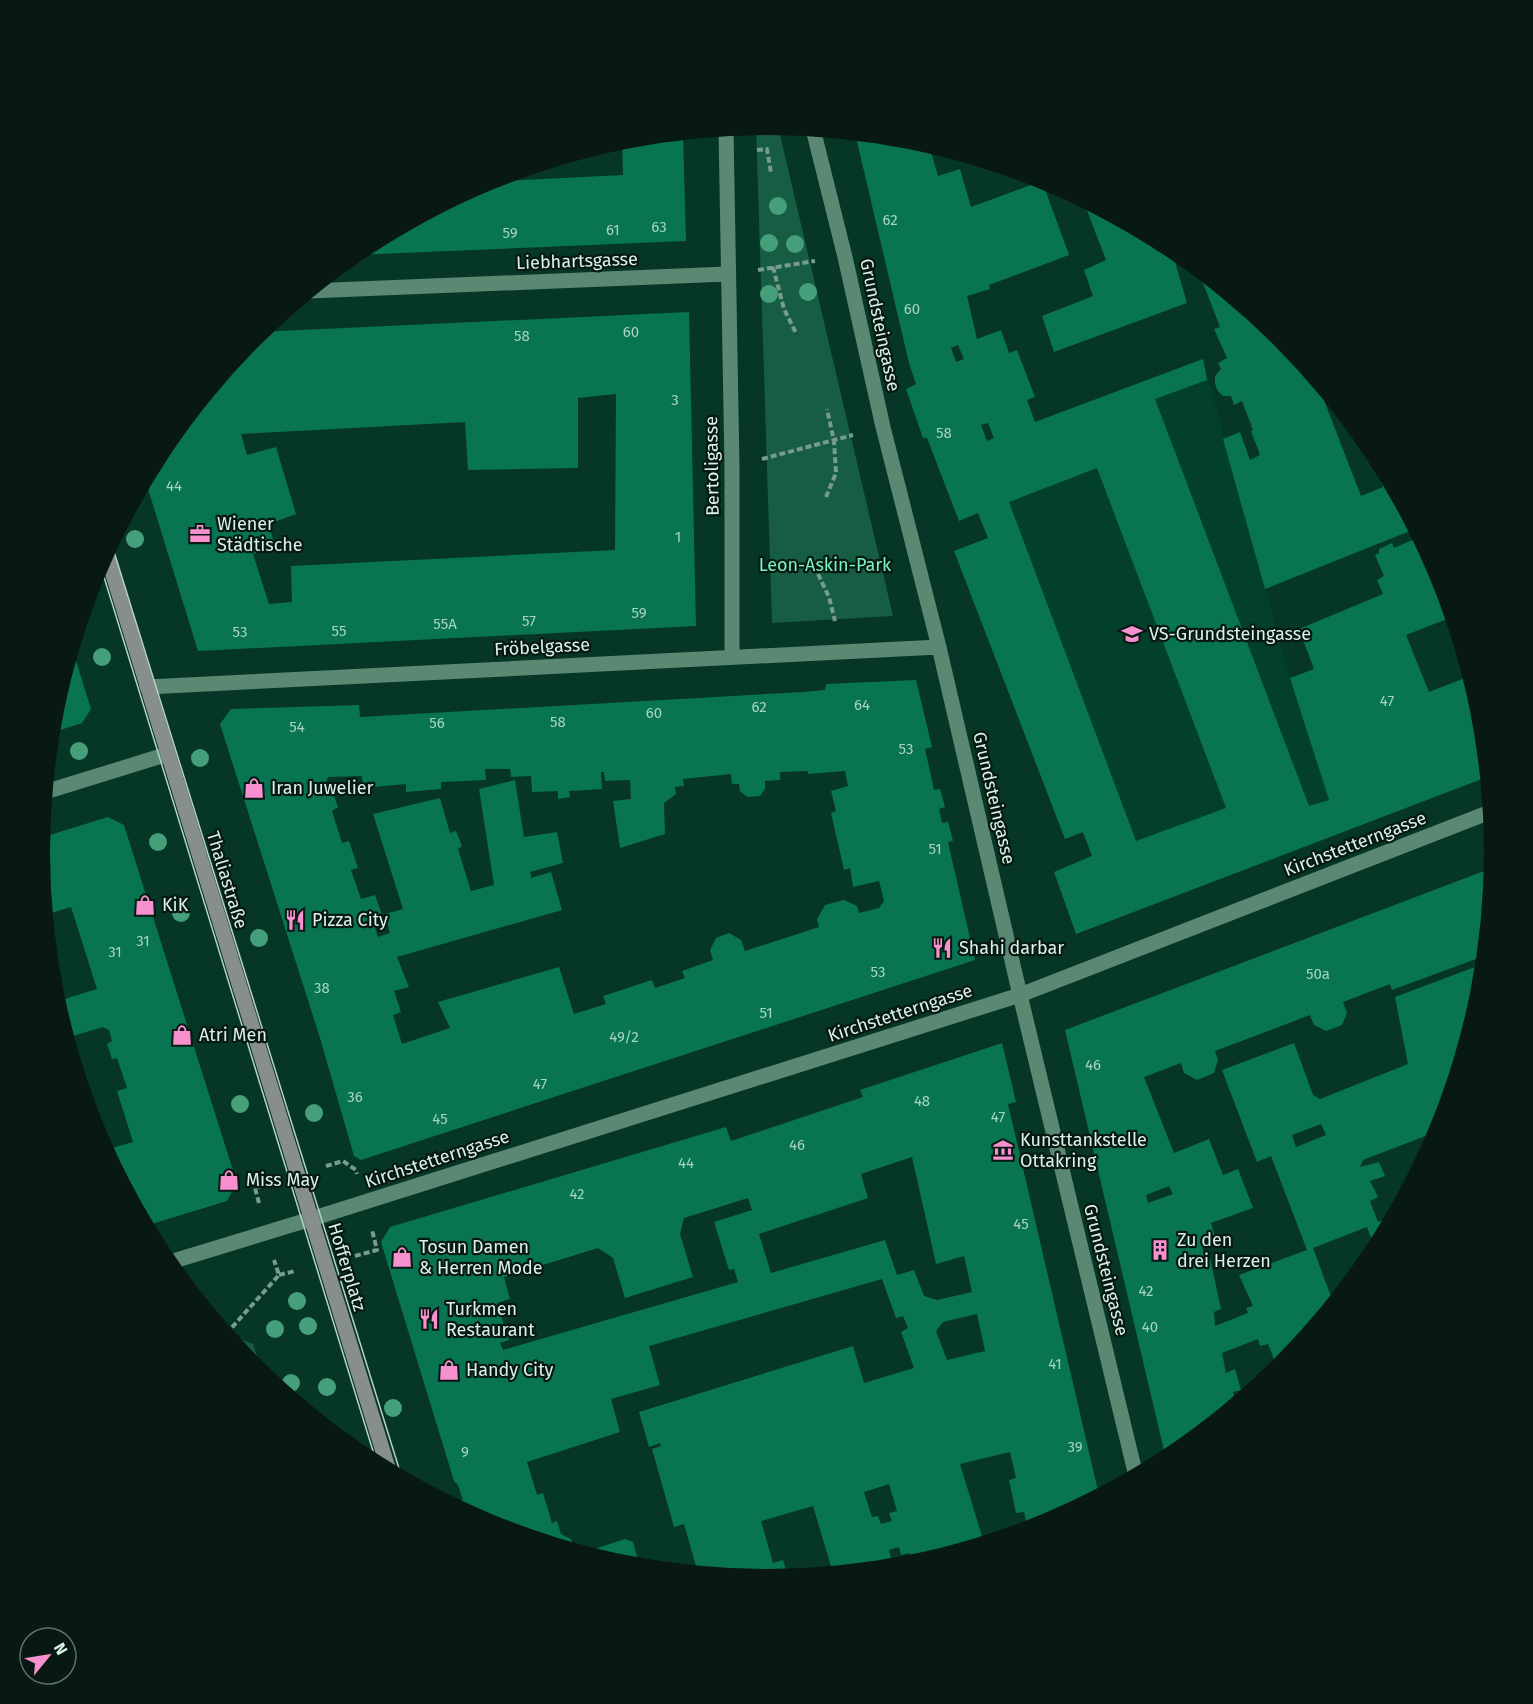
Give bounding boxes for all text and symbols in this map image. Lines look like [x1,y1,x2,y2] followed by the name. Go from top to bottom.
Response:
[882,211,898,229] house number: 62
[651,218,667,236] house number: 63
[606,221,620,239] house number: 61
[502,224,518,242] house number: 59
[516,248,638,274] street label: Liebhartsgasse
[855,257,905,393] street label: Grundsteingasse
[904,300,920,318] house number: 60
[623,323,639,341] house number: 60
[514,327,530,345] house number: 58
[671,391,679,409] house number: 3
[700,416,724,516] street label: Bertoligasse
[936,424,952,442] house number: 58
[166,477,182,495] house number: 44
[217,513,303,556] place label: Wiener Städtische
[188,522,212,546] office icon: Wiener Städtische
[675,528,681,546] house number: 1
[759,554,892,576] park label: Leon-Askin-Park
[631,604,647,622] house number: 59
[522,612,536,630] house number: 57
[433,615,457,633] house number: 55A
[332,622,346,640] house number: 55
[1120,622,1144,646] school or university icon: VS-Grundsteingasse
[233,623,247,641] house number: 53
[1149,623,1311,645] place label: VS-Grundsteingasse
[493,634,591,660] street label: Fröbelgasse
[1380,692,1394,710] house number: 47
[854,696,870,714] house number: 64
[751,698,767,716] house number: 62
[646,704,662,722] house number: 60
[550,713,566,731] house number: 58
[429,714,445,732] house number: 56
[289,718,305,736] house number: 54
[968,730,1020,866] street label: Grundsteingasse
[899,740,913,758] house number: 53
[242,776,266,800] shop icon: Iran Juwelier
[271,777,374,799] place label: Iran Juwelier
[1281,807,1429,881] street label: Kirchstetterngasse
[202,829,252,931] street label: Thaliastraße
[928,840,942,858] house number: 51
[133,893,157,917] shop icon: KiK
[162,894,189,916] place label: KiK
[283,908,307,932] restaurant icon: Pizza City
[312,909,388,931] place label: Pizza City
[136,932,150,950] house number: 31
[930,936,954,960] restaurant icon: Shahi darbar
[959,937,1064,959] place label: Shahi darbar
[108,943,122,961] house number: 31
[871,963,885,981] house number: 53
[1306,965,1330,983] house number: 50a
[314,979,330,997] house number: 38
[825,979,975,1047] street label: Kirchstetterngasse
[759,1004,773,1022] house number: 51
[170,1023,194,1047] shop icon: Atri Men
[199,1024,267,1046] place label: Atri Men
[609,1028,639,1046] house number: 49/2
[1085,1056,1101,1074] house number: 46
[533,1075,547,1093] house number: 47
[347,1088,363,1106] house number: 36
[914,1092,930,1110] house number: 48
[991,1108,1005,1126] house number: 47
[432,1110,448,1128] house number: 45
[362,1125,512,1193] street label: Kirchstetterngasse
[1020,1129,1147,1172] place label: Kunsttankstelle Ottakring
[789,1136,805,1154] house number: 46
[991,1138,1015,1162] museum icon: Kunsttankstelle Ottakring
[678,1154,694,1172] house number: 44
[217,1168,241,1192] shop icon: Miss May
[246,1169,319,1191] place label: Miss May
[569,1185,585,1203] house number: 42
[1079,1202,1133,1338] street label: Grundsteingasse
[1013,1215,1029,1233] house number: 45
[323,1220,371,1314] street label: Hofferplatz
[1177,1229,1271,1272] place label: Zu den drei Herzen
[419,1236,543,1279] place label: Tosun Damen & Herren Mode
[1148,1238,1172,1262] building icon: Zu den drei Herzen
[390,1245,414,1269] shop icon: Tosun Damen & Herren Mode
[1138,1282,1154,1300] house number: 42
[446,1298,535,1341] place label: Turkmen Restaurant
[417,1307,441,1331] restaurant icon: Turkmen Restaurant
[1142,1318,1158,1336] house number: 40
[1048,1355,1062,1373] house number: 41
[437,1358,461,1382] shop icon: Handy City
[466,1359,554,1381] place label: Handy City
[1067,1438,1083,1456] house number: 39
[461,1443,469,1461] house number: 9
[18,1626,78,1686] north arrow
[50,1639,71,1658] text: N

